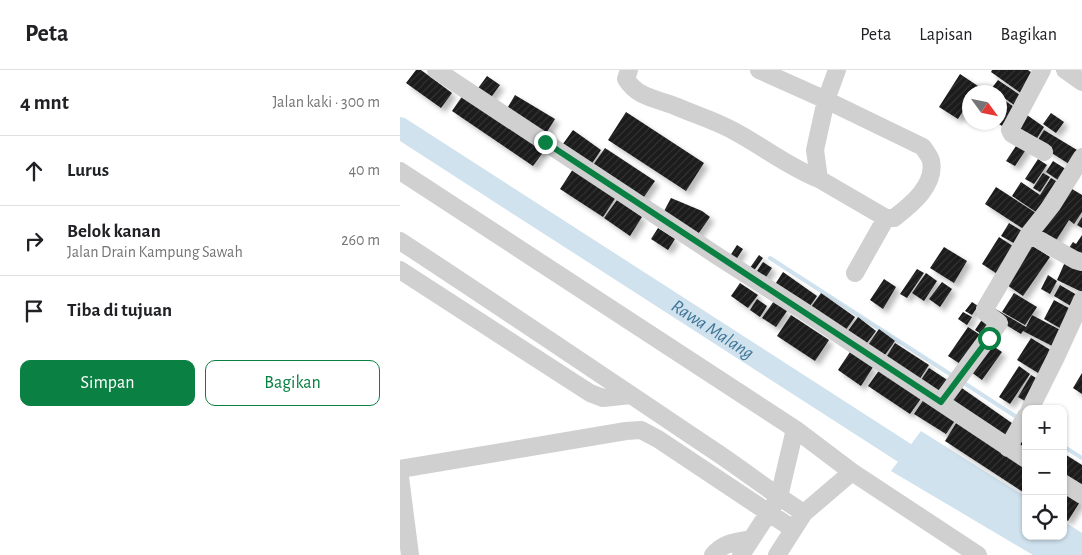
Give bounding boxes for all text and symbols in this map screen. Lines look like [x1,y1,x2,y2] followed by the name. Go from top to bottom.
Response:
[25,22,69,46] text: Peta
[860,26,891,44] text: Peta
[919,26,973,44] text: Lapisan
[1001,26,1057,44] text: Bagikan
[962,85,1007,130] north arrow
[20,92,69,113] text: 4 mnt
[272,94,380,110] text: Jalan kaki · 300 m
[534,131,557,154] route end
[20,157,48,185] icon: ahead
[67,161,109,180] text: Lurus
[348,162,380,178] text: 40 m
[67,222,161,241] text: Belok kanan
[20,227,48,255] icon: right
[341,232,380,248] text: 260 m
[67,244,243,260] text: Jalan Drain Kampung Sawah
[668,296,757,363] water label: Rawa Malang
[20,297,48,325] icon: arrive
[67,301,172,320] text: Tiba di tujuan
[978,327,1001,350] route start
[20,360,195,406] button: Simpan
[205,360,380,406] button: Bagikan
[1022,405,1067,540] map controls
[1022,405,1067,450] button: +
[1022,450,1067,495] button: −
[1022,495,1067,540] button: locate

